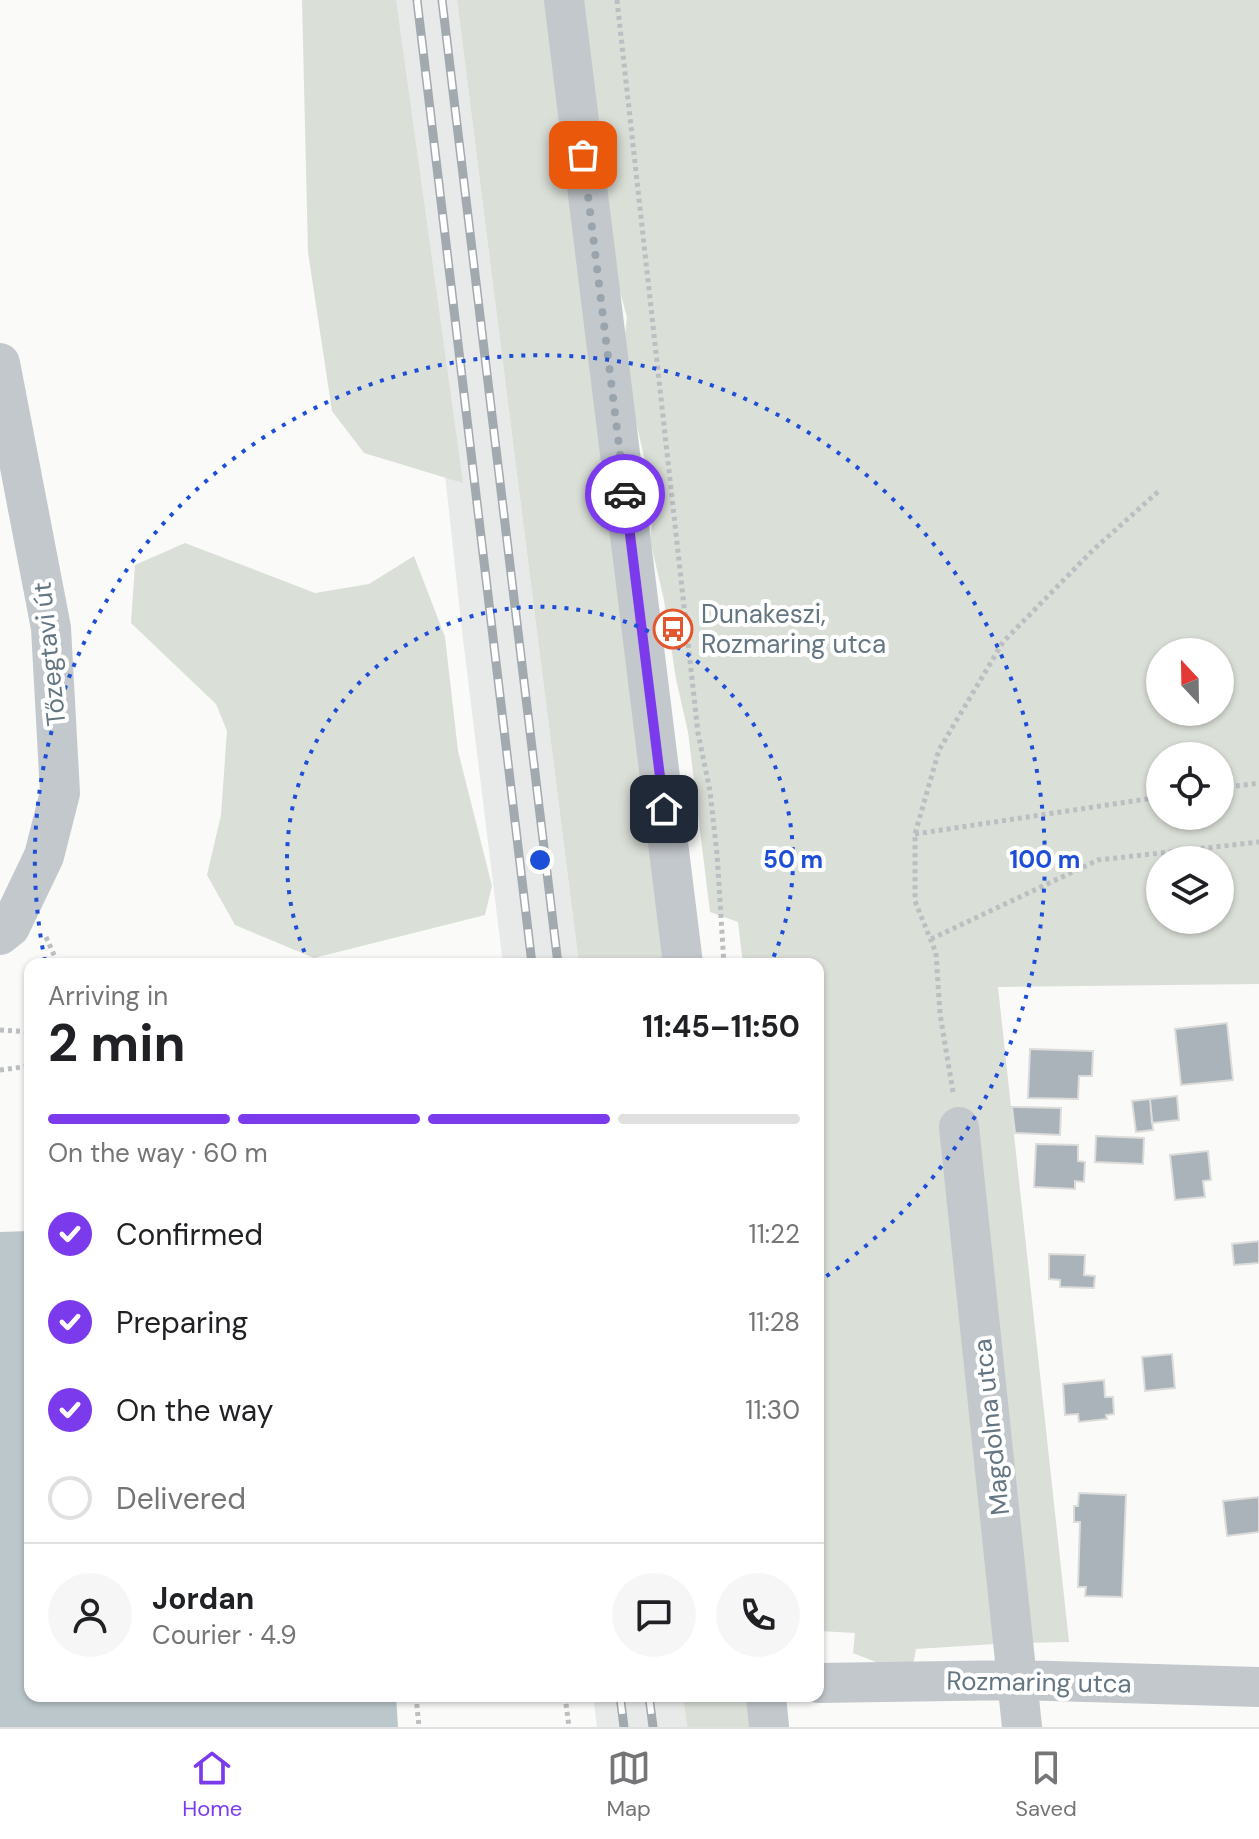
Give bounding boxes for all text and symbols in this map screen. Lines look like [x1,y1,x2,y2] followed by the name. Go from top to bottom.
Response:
[549,121,617,189] pin
[561,133,605,177] icon: bag
[585,454,665,534] courier
[603,472,647,516] icon: car
[25,580,73,728] street label: Tőzegtavi út
[701,597,886,661] place label: Dunakeszi, Rozmaring utca
[652,608,694,650] bus stop icon: Dunakeszi, Rozmaring utca
[1146,638,1234,726] north arrow
[1146,638,1234,934] map controls
[1146,742,1234,830] button: locate
[630,775,698,843] pin
[642,787,686,831] icon: home
[763,844,823,875] text: 50 m
[1010,844,1080,875] text: 100 m
[526,846,554,874] centre of rings
[1146,846,1234,934] button: layers
[48,979,168,1013] text: Arriving in
[642,1007,800,1046] text: 11:45–11:50
[48,1009,186,1077] text: 2 min
[48,1136,268,1170] text: On the way · 60 m
[48,1212,92,1256] icon: check
[116,1215,263,1254] text: Confirmed
[749,1217,800,1251] text: 11:22
[48,1300,92,1344] icon: check
[116,1303,248,1342] text: Preparing
[748,1305,800,1339] text: 11:28
[965,1337,1017,1517] street label: Magdolna utca
[48,1388,92,1432] icon: check
[116,1391,273,1430] text: On the way
[745,1393,800,1427] text: 11:30
[116,1479,246,1518] text: Delivered
[48,1573,132,1657] button: person
[612,1573,696,1657] button: chat
[716,1573,800,1657] button: phone
[152,1579,254,1618] text: Jordan
[152,1618,297,1652] text: Courier · 4.9
[946,1663,1132,1701] street label: Rozmaring utca
[182,1746,242,1823] tab: Home
[607,1746,651,1823] tab: Map
[1015,1746,1077,1823] tab: Saved

